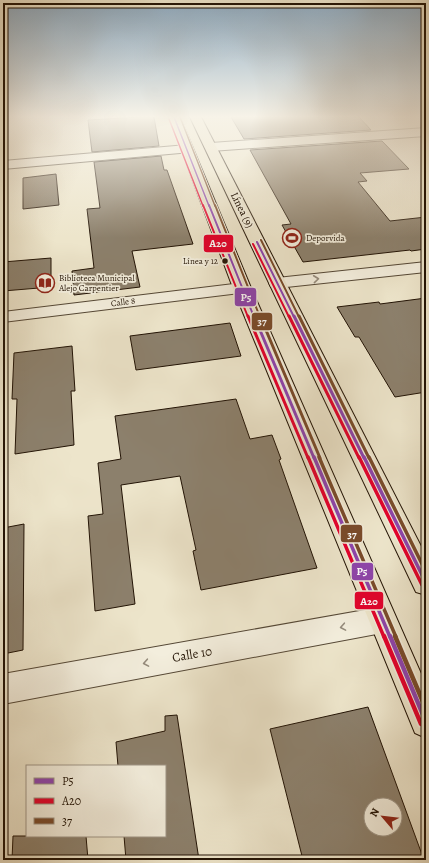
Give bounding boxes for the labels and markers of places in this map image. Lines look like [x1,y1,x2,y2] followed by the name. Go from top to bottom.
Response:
[281,227,303,249] sports icon: Deporvida
[306,232,346,244] place label: Deporvida
[183,255,219,267] place label: Línea y 12
[220,256,230,266] marker: Línea y 12
[34,272,56,294] library icon: Biblioteca Municipal Alejo Carpentier
[58,272,135,294] place label: Biblioteca Municipal Alejo Carpentier

